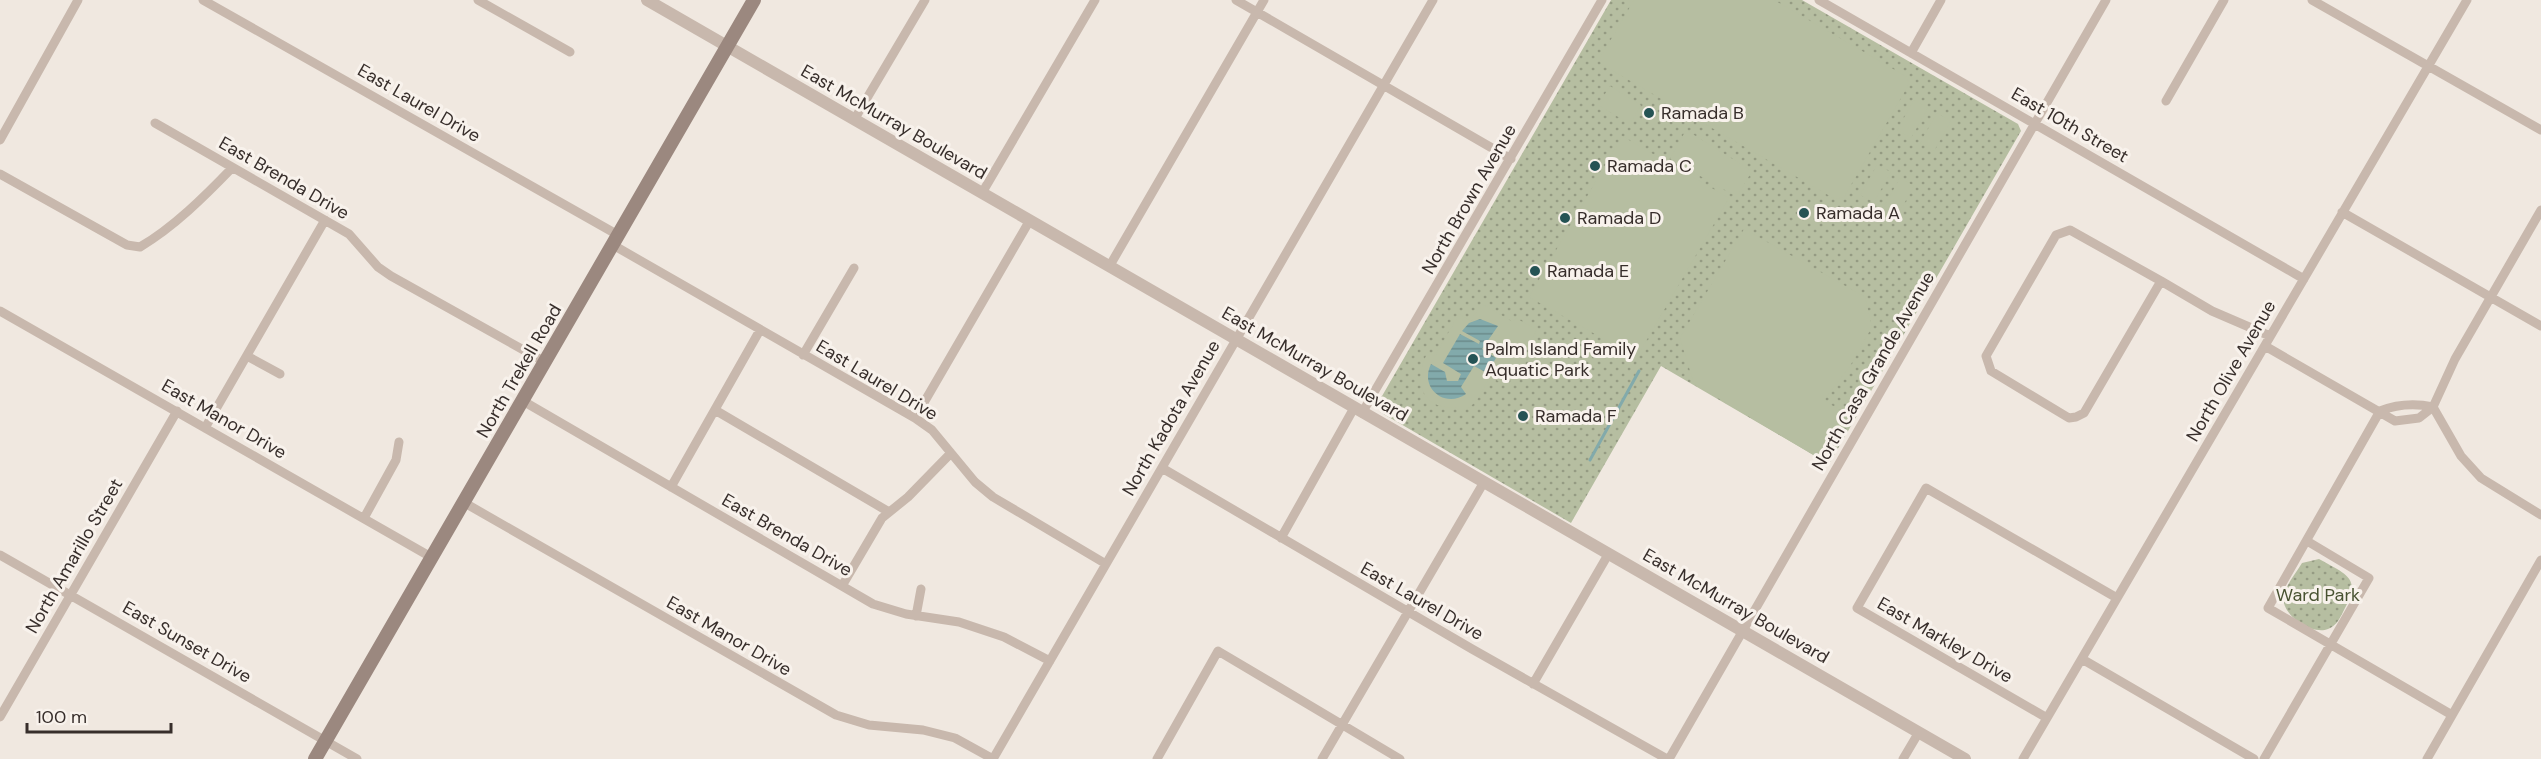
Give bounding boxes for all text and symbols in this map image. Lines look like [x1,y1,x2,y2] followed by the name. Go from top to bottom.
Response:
[353,58,485,148] street label: East Laurel Drive
[797,59,991,185] street label: East McMurray Boulevard
[2007,82,2133,168] street label: East 10th Street
[1661,101,1744,125] place label: Ramada B
[1642,106,1656,120] marker: Ramada B
[1416,120,1522,278] street label: North Brown Avenue
[214,131,354,225] street label: East Brenda Drive
[1607,154,1692,178] place label: Ramada C
[1588,159,1602,173] marker: Ramada C
[1816,201,1900,225] place label: Ramada A
[1577,206,1661,230] place label: Ramada D
[1797,206,1811,220] marker: Ramada A
[1558,211,1572,225] marker: Ramada D
[1547,259,1629,283] place label: Ramada E
[1528,264,1542,278] marker: Ramada E
[1806,267,1940,475] street label: North Casa Grande Avenue
[2181,296,2281,446] street label: North Olive Avenue
[471,300,567,442] street label: North Trekell Road
[1218,301,1412,427] street label: East McMurray Boulevard
[812,334,942,426] street label: East Laurel Drive
[1117,336,1225,500] street label: North Kadota Avenue
[1485,337,1636,382] place label: Palm Island Family Aquatic Park
[1466,352,1480,366] marker: Palm Island Family Aquatic Park
[157,373,291,465] street label: East Manor Drive
[1535,404,1617,428] place label: Ramada F
[1516,409,1530,423] marker: Ramada F
[20,474,128,638] street label: North Amarillo Street
[717,488,857,582] street label: East Brenda Drive
[1639,543,1833,669] street label: East McMurray Boulevard
[1356,556,1488,646] street label: East Laurel Drive
[2276,583,2360,607] park label: Ward Park
[662,590,796,682] street label: East Manor Drive
[1873,592,2017,688] street label: East Markley Drive
[118,595,256,689] street label: East Sunset Drive
[27,696,171,734] scale bar
[36,705,87,729] text: 100 m

